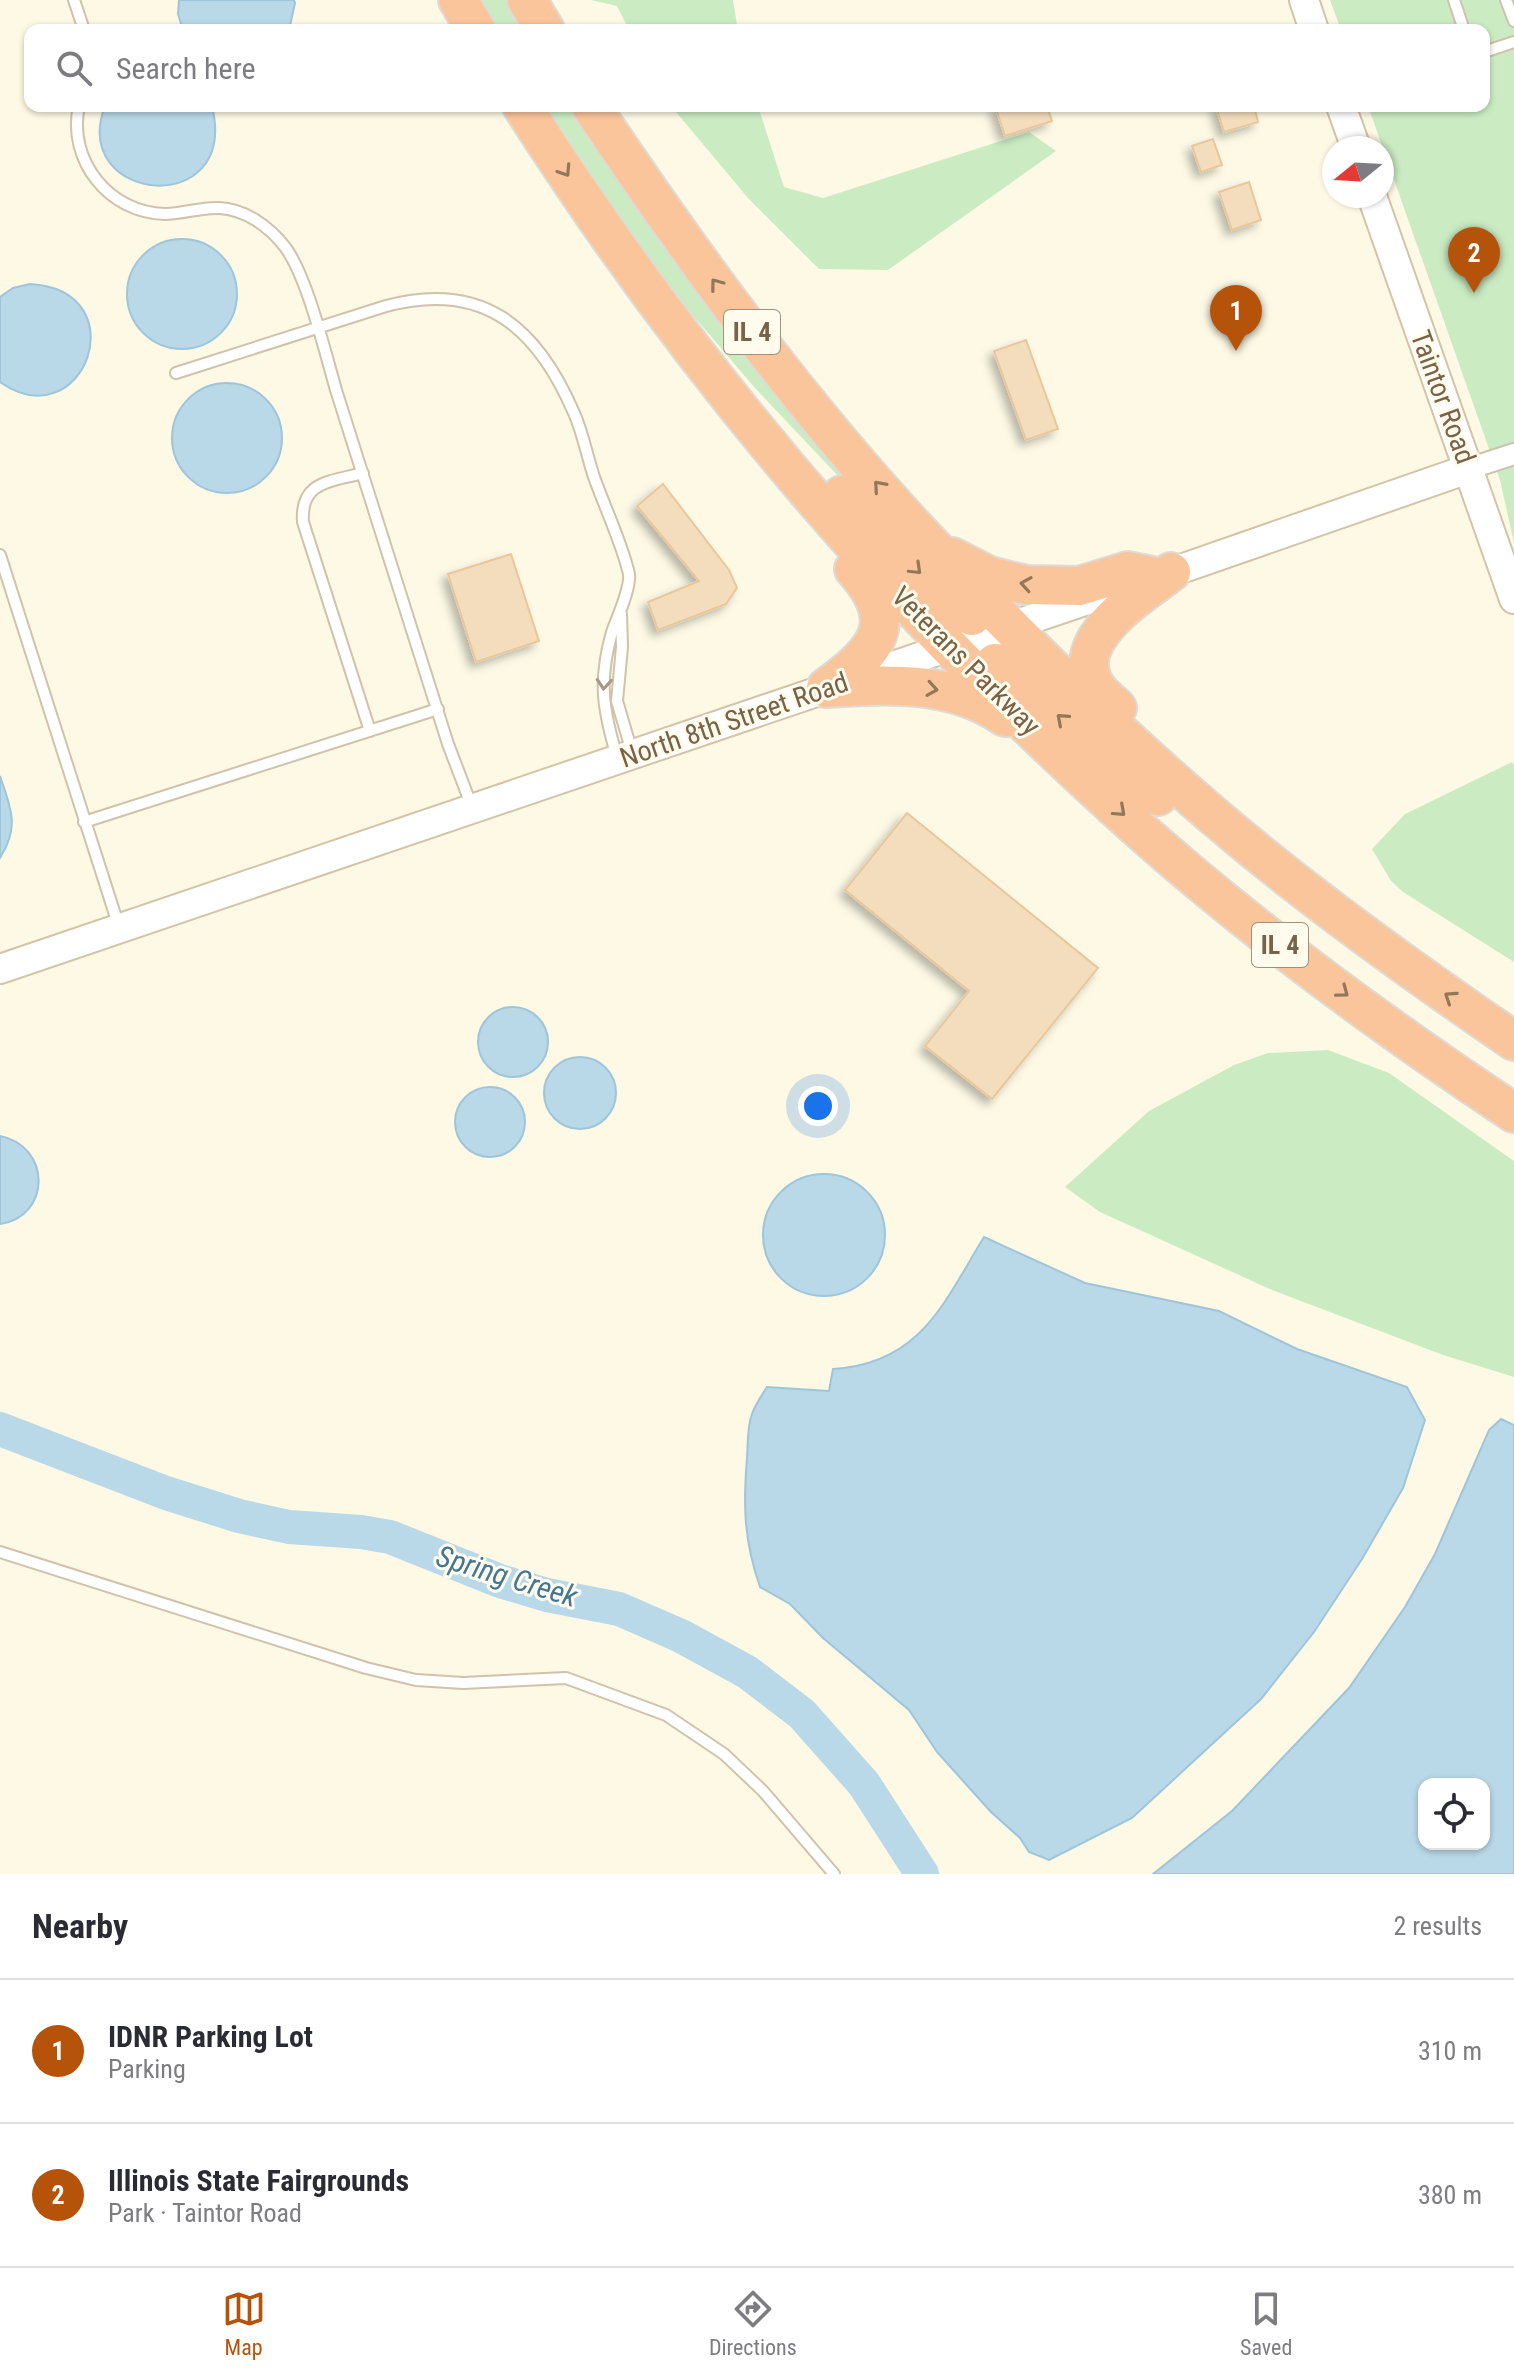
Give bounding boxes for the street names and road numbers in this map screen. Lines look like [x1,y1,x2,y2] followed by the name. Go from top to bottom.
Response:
[724,310,780,354] road number: IL 4
[1404,326,1482,468] street label: Taintor Road
[885,580,1047,742] street label: Veterans Parkway
[616,665,852,775] street label: North 8th Street Road
[1252,923,1308,967] road number: IL 4

